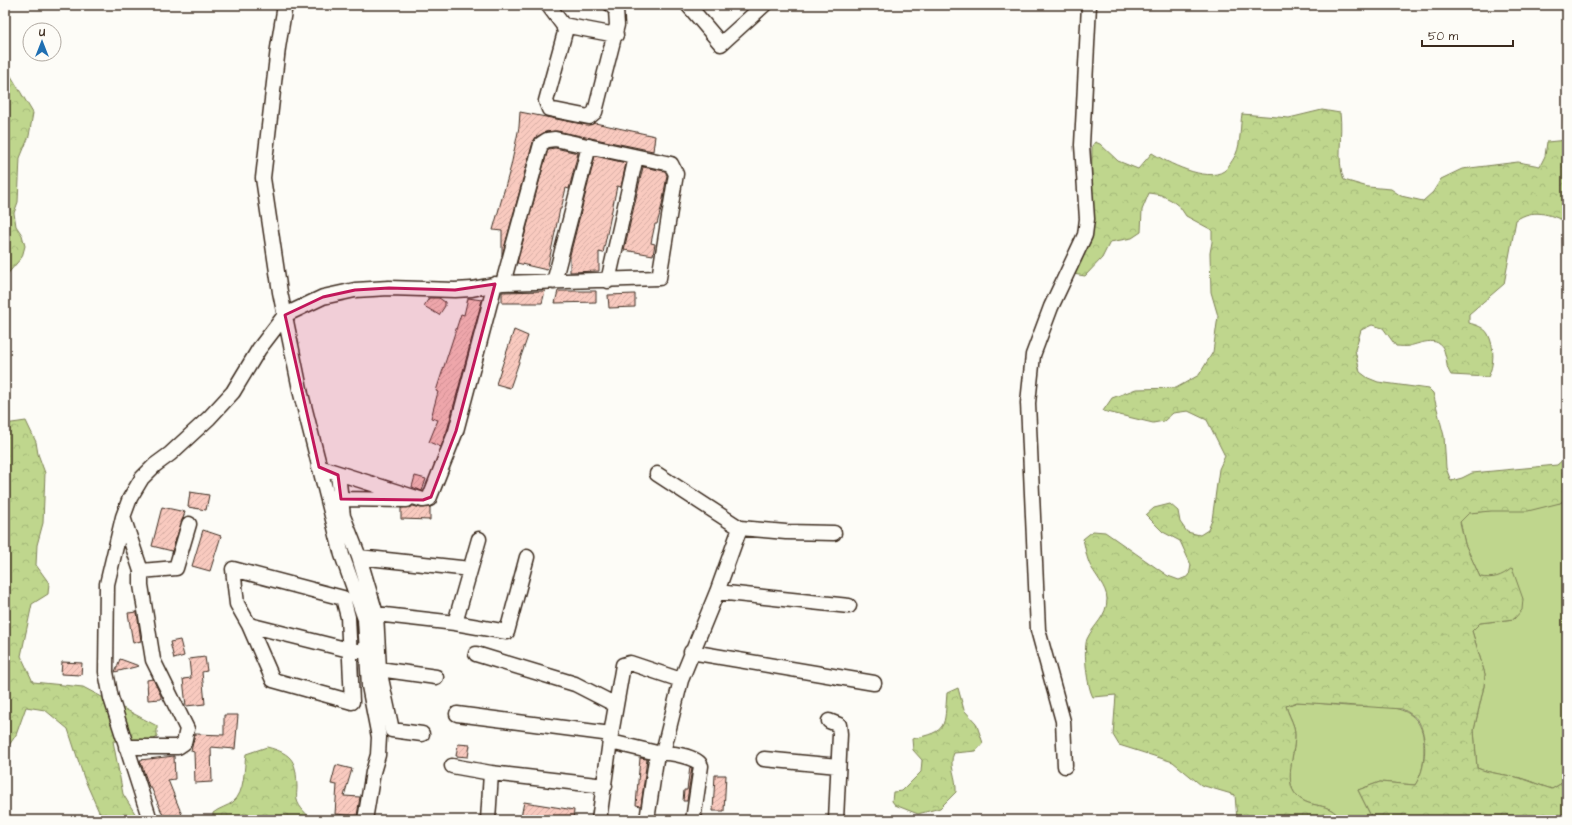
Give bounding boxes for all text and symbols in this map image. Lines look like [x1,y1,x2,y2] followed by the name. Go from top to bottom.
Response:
[22,22,62,62] north arrow
[1422,22,1513,48] scale bar
[38,25,45,40] text: U
[1428,28,1459,45] text: 50 m

